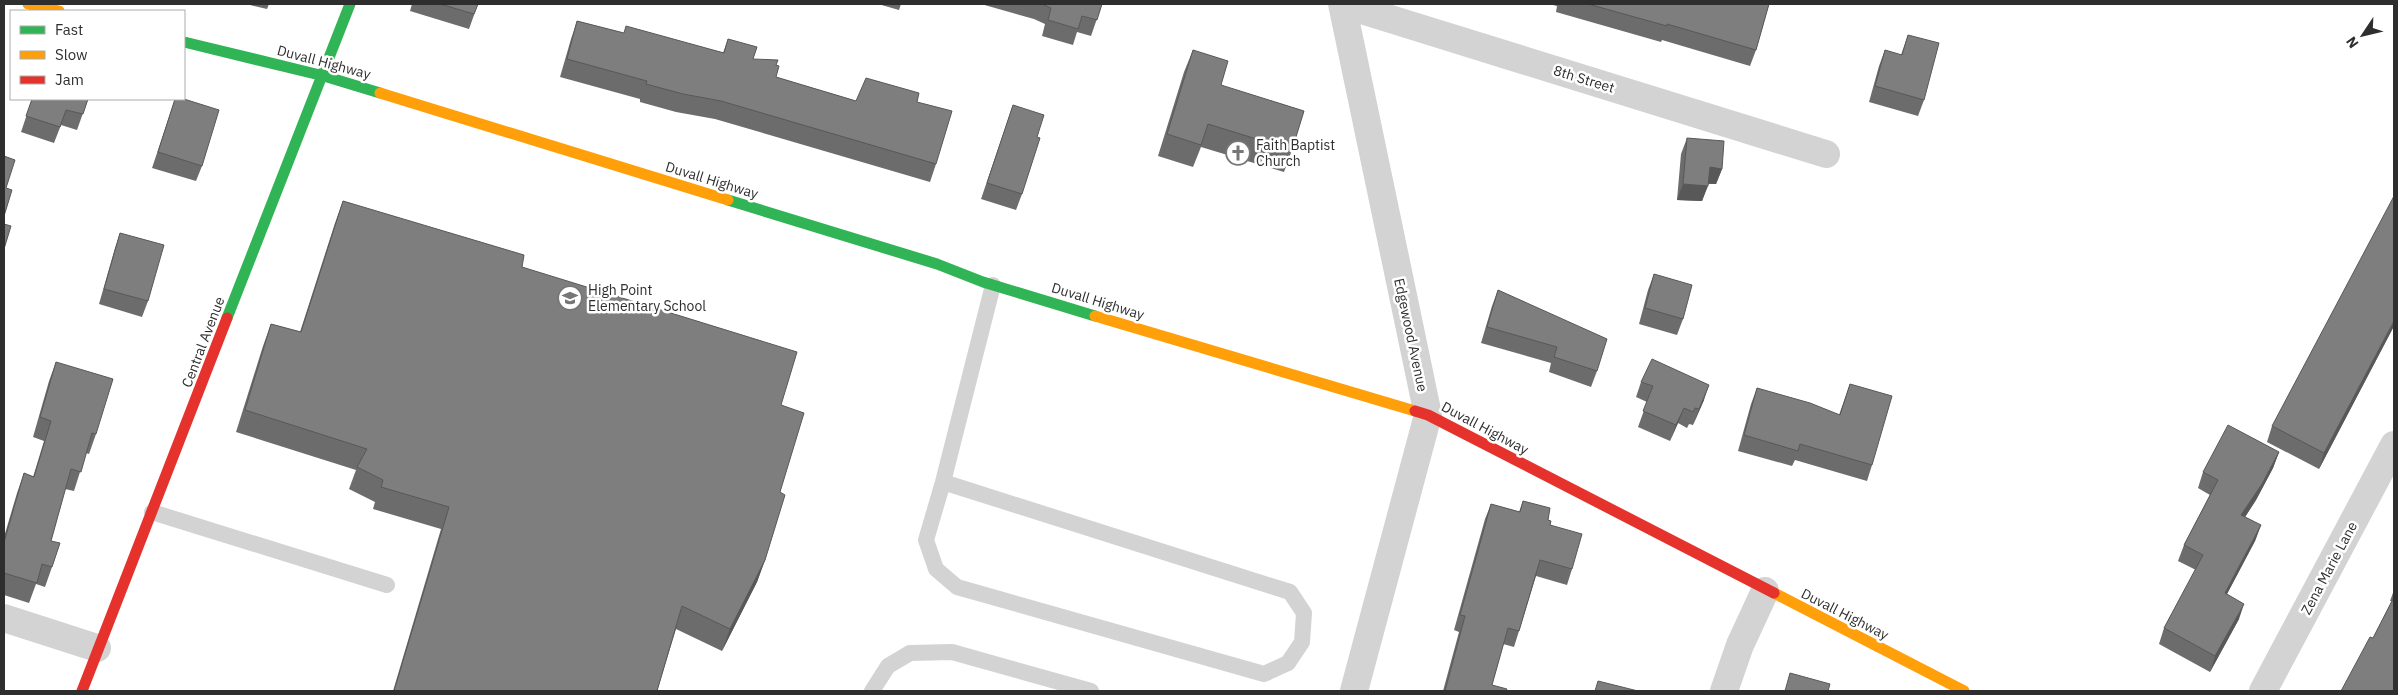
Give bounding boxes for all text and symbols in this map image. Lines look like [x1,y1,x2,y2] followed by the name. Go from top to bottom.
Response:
[10,10,185,100] legend
[2338,10,2388,60] north arrow
[55,20,83,39] text: Fast
[2342,33,2363,52] text: N
[275,41,373,83] street label: Duvall Highway
[55,45,88,64] text: Slow
[1551,61,1617,97] street label: 8th Street
[55,70,84,89] text: Jam
[1256,136,1335,170] place label: Faith Baptist Church
[1225,140,1251,166] church icon: Faith Baptist Church
[663,157,761,203] street label: Duvall Highway
[1390,277,1432,394] street label: Edgewood Avenue
[1049,278,1147,324] street label: Duvall Highway
[588,281,706,315] place label: High Point Elementary School
[557,285,583,311] school or university icon: High Point Elementary School
[177,294,229,390] street label: Central Avenue
[1438,397,1532,459] street label: Duvall Highway
[2297,518,2361,618] street label: Zena Marie Lane
[1798,584,1892,644] street label: Duvall Highway

